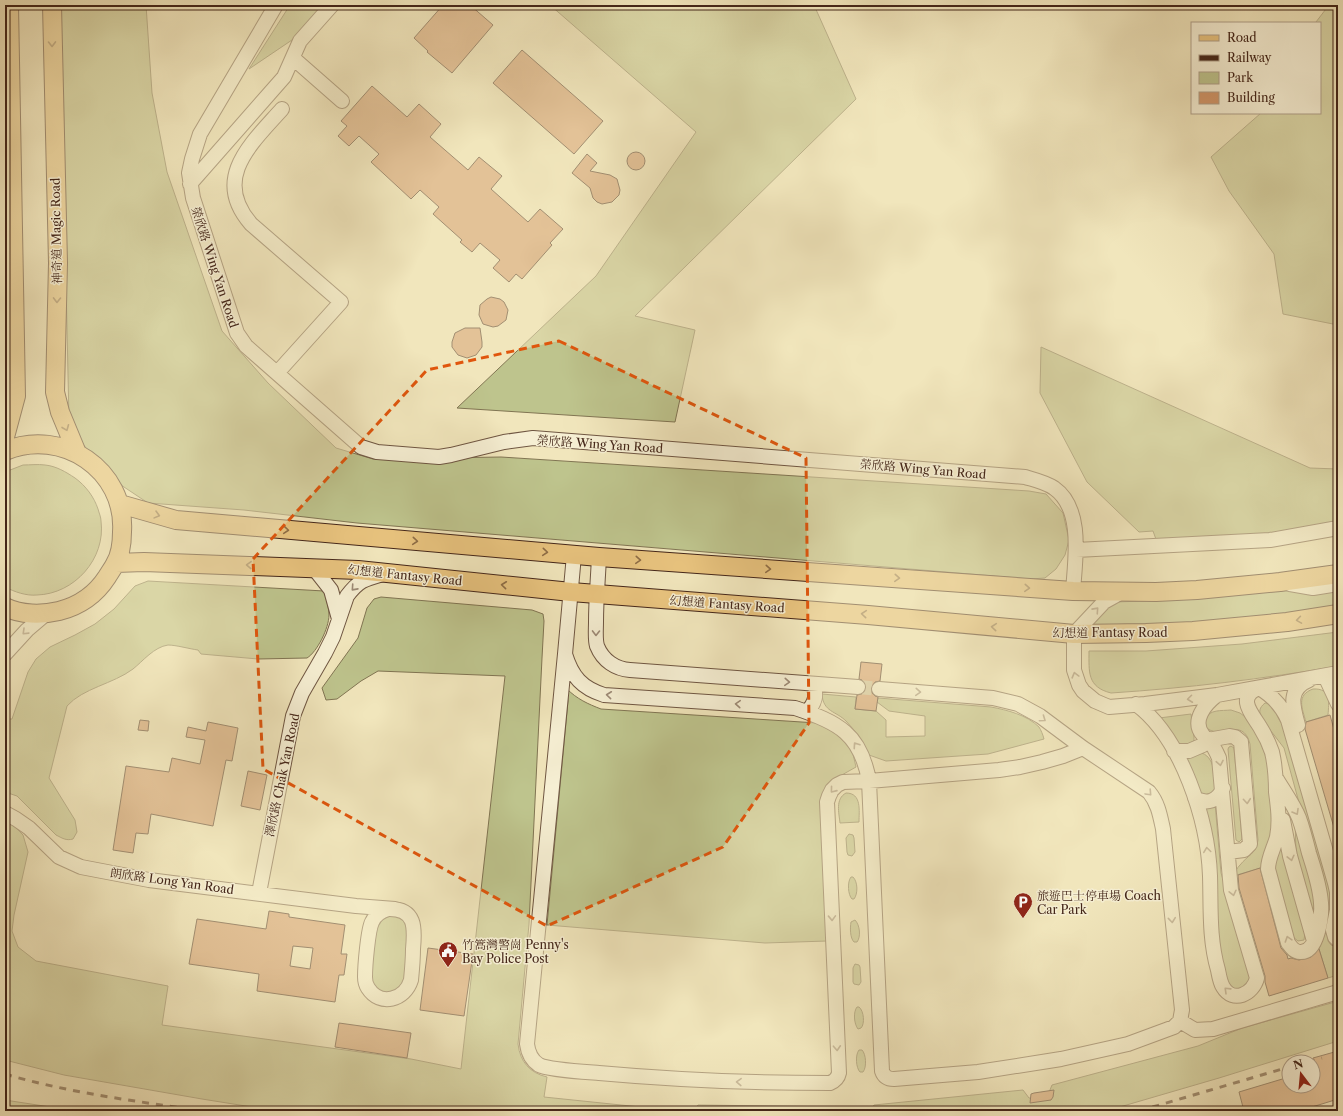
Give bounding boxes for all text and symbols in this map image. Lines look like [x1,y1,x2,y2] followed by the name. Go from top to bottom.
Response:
[1191,22,1321,114] legend
[1227,30,1257,45] text: Road
[48,41,57,47] one-way arrow
[1227,50,1272,65] text: Railway
[1227,70,1254,85] text: Park
[1227,90,1275,105] text: Building
[48,177,64,284] street label: 神奇道 Magic Road
[188,204,242,330] street label: 榮欣路 Wing Yan Road
[53,297,61,303] one-way arrow
[62,425,70,432] one-way arrow
[536,432,664,456] street label: 榮欣路 Wing Yan Road
[859,456,987,482] street label: 榮欣路 Wing Yan Road
[153,510,160,519] one-way arrow
[283,525,289,534] one-way arrow
[412,537,418,546] one-way arrow
[542,548,548,557] one-way arrow
[635,555,641,564] one-way arrow
[246,561,252,569] one-way arrow
[347,562,464,589] street label: 幻想道 Fantasy Road
[765,564,771,573] one-way arrow
[894,573,900,582] one-way arrow
[501,581,507,590] one-way arrow
[352,583,359,591] one-way arrow
[1024,583,1030,592] one-way arrow
[669,592,786,616] street label: 幻想道 Fantasy Road
[1091,607,1099,615] one-way arrow
[861,610,867,619] one-way arrow
[1296,615,1303,624] one-way arrow
[991,622,997,631] one-way arrow
[1052,625,1168,640] street label: 幻想道 Fantasy Road
[22,628,30,635] one-way arrow
[592,630,600,636] one-way arrow
[1072,672,1080,678] one-way arrow
[784,678,790,687] one-way arrow
[915,687,921,696] one-way arrow
[606,691,612,700] one-way arrow
[1186,694,1193,703] one-way arrow
[735,700,741,709] one-way arrow
[262,711,303,838] street label: 澤欣路 Chak Yan Road
[1039,714,1046,722] one-way arrow
[853,742,861,749] one-way arrow
[1215,760,1224,767] one-way arrow
[831,785,838,793] one-way arrow
[1144,788,1152,796] one-way arrow
[1242,798,1251,804] one-way arrow
[1291,808,1298,815] one-way arrow
[1203,846,1212,853] one-way arrow
[1286,854,1295,861] one-way arrow
[109,865,236,897] street label: 朗欣路 Long Yan Road
[1037,888,1161,917] place label: 旅遊巴士停車場 Coach Car Park
[1228,889,1236,896] one-way arrow
[1012,891,1034,919] parking icon: 旅遊巴士停車場 Coach Car Park
[827,915,836,921] one-way arrow
[1167,916,1176,923] one-way arrow
[1284,936,1292,943] one-way arrow
[462,937,569,966] place label: 竹篙灣警崗 Penny's Bay Police Post
[437,940,459,968] public building icon: 竹篙灣警崗 Penny's Bay Police Post
[1225,987,1232,994] one-way arrow
[833,1045,842,1051] one-way arrow
[1281,1054,1321,1094] north arrow
[1292,1056,1305,1072] text: N
[736,1078,742,1086] one-way arrow

